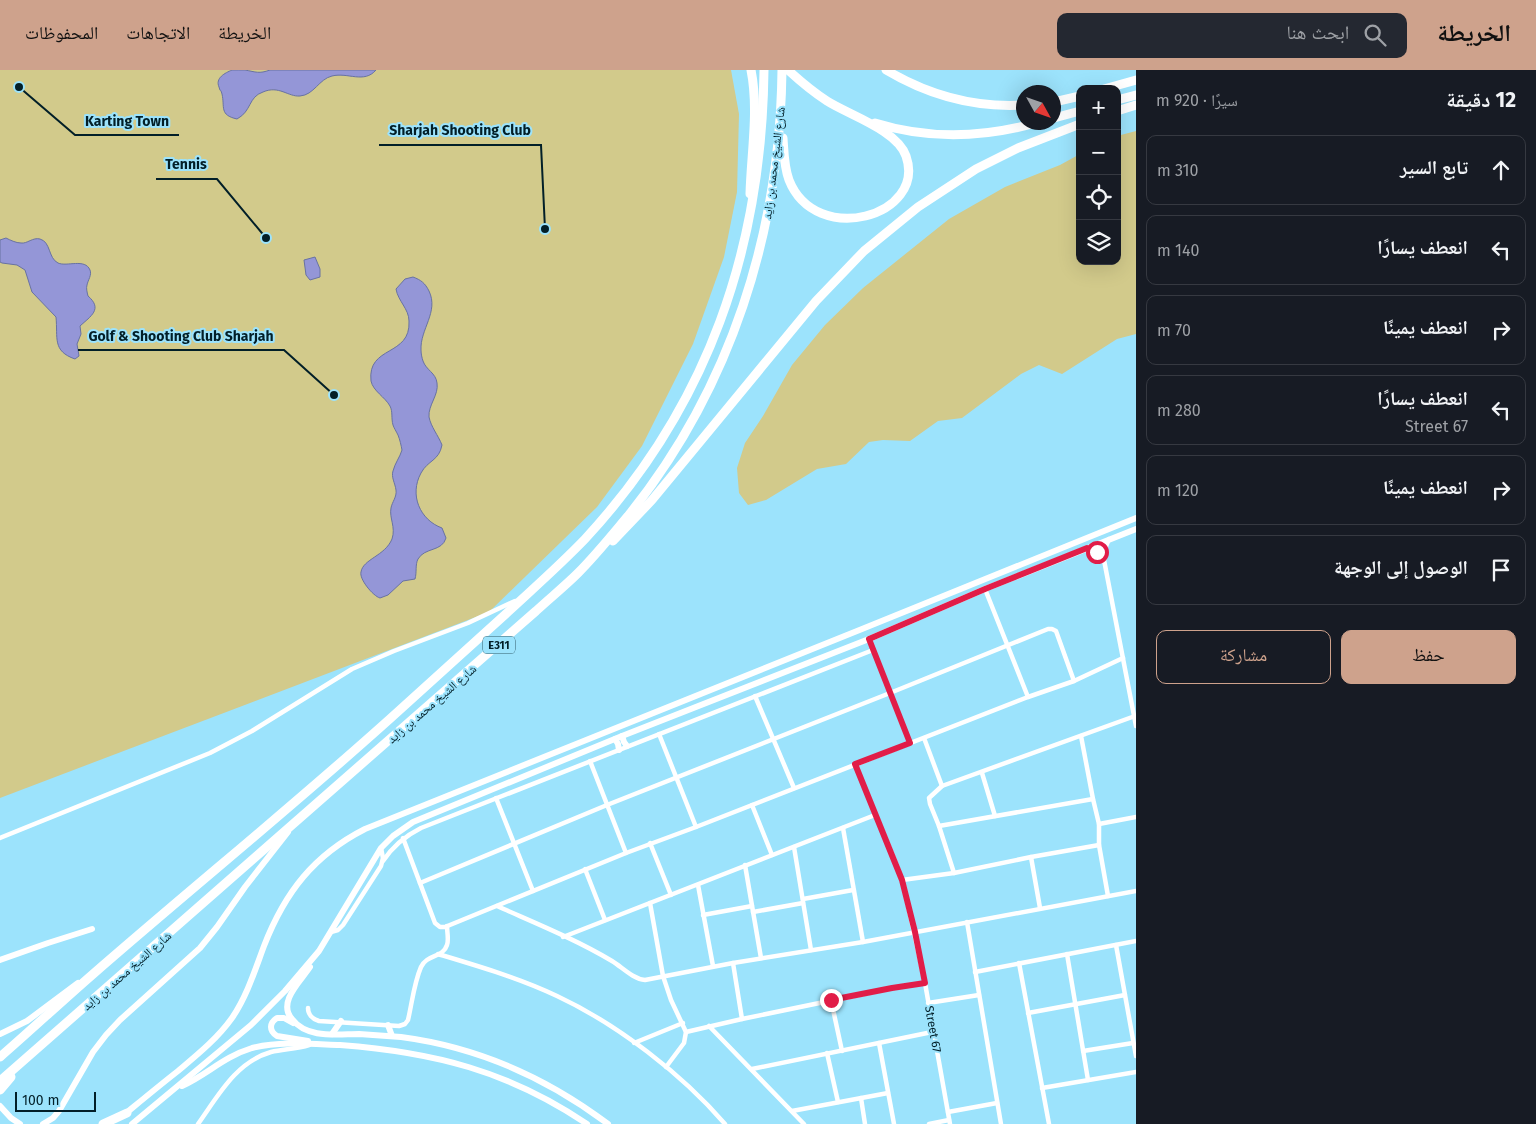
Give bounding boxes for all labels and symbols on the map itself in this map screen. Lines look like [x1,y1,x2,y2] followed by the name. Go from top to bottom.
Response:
[1016,85,1061,130] north arrow
[75,106,179,135] callout: Karting Town
[760,106,789,220] street label: شارع الشيخ محمد بن زايد
[85,113,169,130] text: Karting Town
[379,116,541,145] callout: Sharjah Shooting Club
[389,122,531,139] text: Sharjah Shooting Club
[156,150,217,179] callout: Tennis
[165,156,207,173] text: Tennis
[78,321,284,350] callout: Golf & Shooting Club Sharjah
[88,328,274,345] text: Golf & Shooting Club Sharjah
[1086,541,1109,564] route start
[483,636,515,654] road number: E311
[385,662,480,747] street label: شارع الشيخ محمد بن زايد
[80,929,175,1014] street label: شارع الشيخ محمد بن زايد
[820,989,843,1012] route end
[922,1005,944,1053] street label: Street 67
[15,1089,96,1112] scale bar

